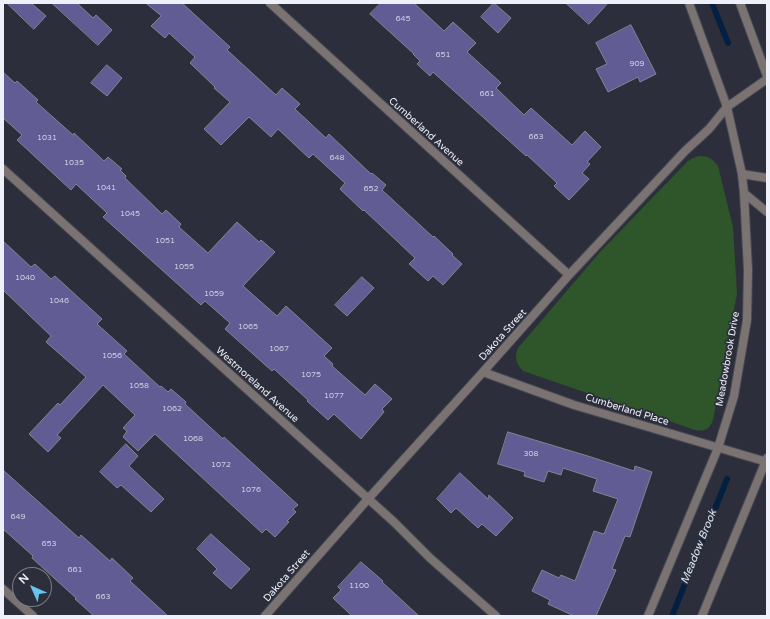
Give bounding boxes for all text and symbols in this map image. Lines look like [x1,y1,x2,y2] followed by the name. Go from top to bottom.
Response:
[395,14,411,24] house number: 645
[435,50,451,60] house number: 651
[629,59,645,69] house number: 909
[479,89,495,99] house number: 661
[386,95,466,169] street label: Cumberland Avenue
[528,132,544,142] house number: 663
[37,133,57,143] house number: 1031
[329,153,345,163] house number: 648
[64,158,84,168] house number: 1035
[96,183,116,193] house number: 1041
[363,184,379,194] house number: 652
[120,209,140,219] house number: 1045
[155,236,175,246] house number: 1051
[174,262,194,272] house number: 1055
[15,273,35,283] house number: 1040
[204,289,224,299] house number: 1059
[49,296,69,306] house number: 1046
[477,307,529,363] street label: Dakota Street
[714,311,742,407] street label: Meadowbrook Drive
[238,322,258,332] house number: 1065
[269,344,289,354] house number: 1067
[213,345,301,425] street label: Westmoreland Avenue
[102,351,122,361] house number: 1056
[301,370,321,380] house number: 1075
[129,381,149,391] house number: 1058
[324,391,344,401] house number: 1077
[584,392,670,428] street label: Cumberland Place
[162,404,182,414] house number: 1062
[183,434,203,444] house number: 1068
[523,449,539,459] house number: 308
[211,460,231,470] house number: 1072
[241,485,261,495] house number: 1076
[678,508,720,586] water label: Meadow Brook
[10,512,26,522] house number: 649
[41,539,57,549] house number: 653
[261,548,313,604] street label: Dakota Street
[67,565,83,575] house number: 661
[12,567,52,607] north arrow
[16,571,32,587] text: N
[349,581,369,591] house number: 1100
[95,592,111,602] house number: 663

